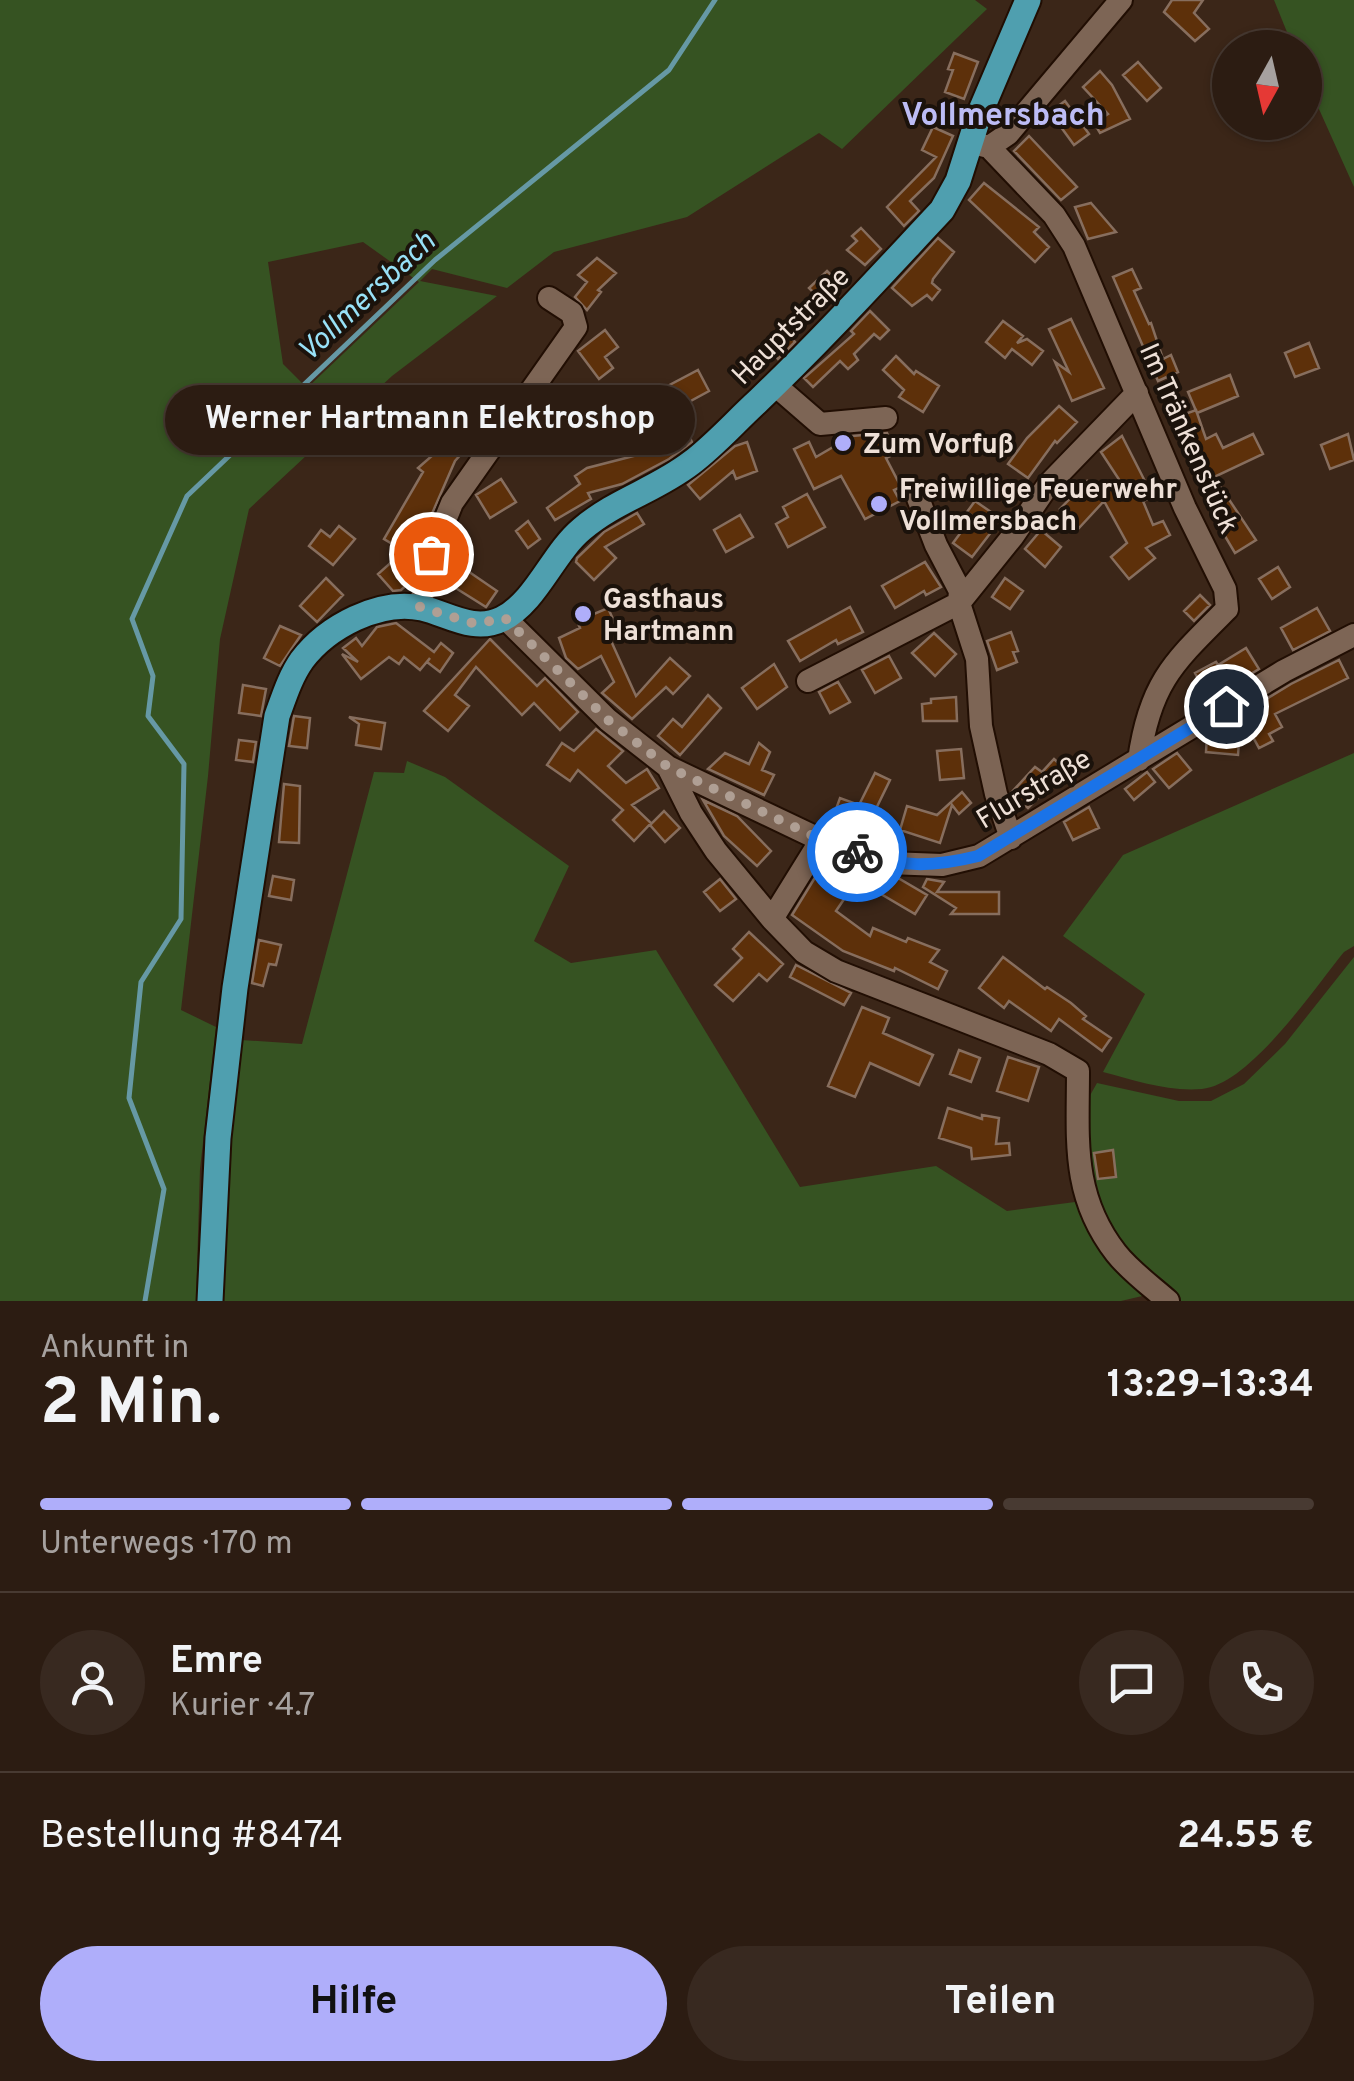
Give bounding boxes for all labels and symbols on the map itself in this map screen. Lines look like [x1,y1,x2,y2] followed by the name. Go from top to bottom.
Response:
[1212,30,1322,140] north arrow
[901,97,1105,137] district label: Vollmersbach
[291,224,444,371] water label: Vollmersbach
[725,260,859,394] street label: Hauptstraße
[1129,338,1245,540] street label: Im Tränkenstück
[166,384,696,454] callout: Werner Hartmann Elektroshop
[863,428,1014,464] place label: Zum Vorfuß
[832,432,854,454] marker: Zum Vorfuß
[899,473,1177,541] place label: Freiwillige Feuerwehr Vollmersbach
[868,493,890,515] marker: Freiwillige Feuerwehr Vollmersbach
[389,512,474,597] pin
[603,583,734,651] place label: Gasthaus Hartmann
[572,603,594,625] marker: Gasthaus Hartmann
[1184,664,1269,749] pin
[971,742,1098,839] street label: Flurstraße
[807,802,907,902] courier

